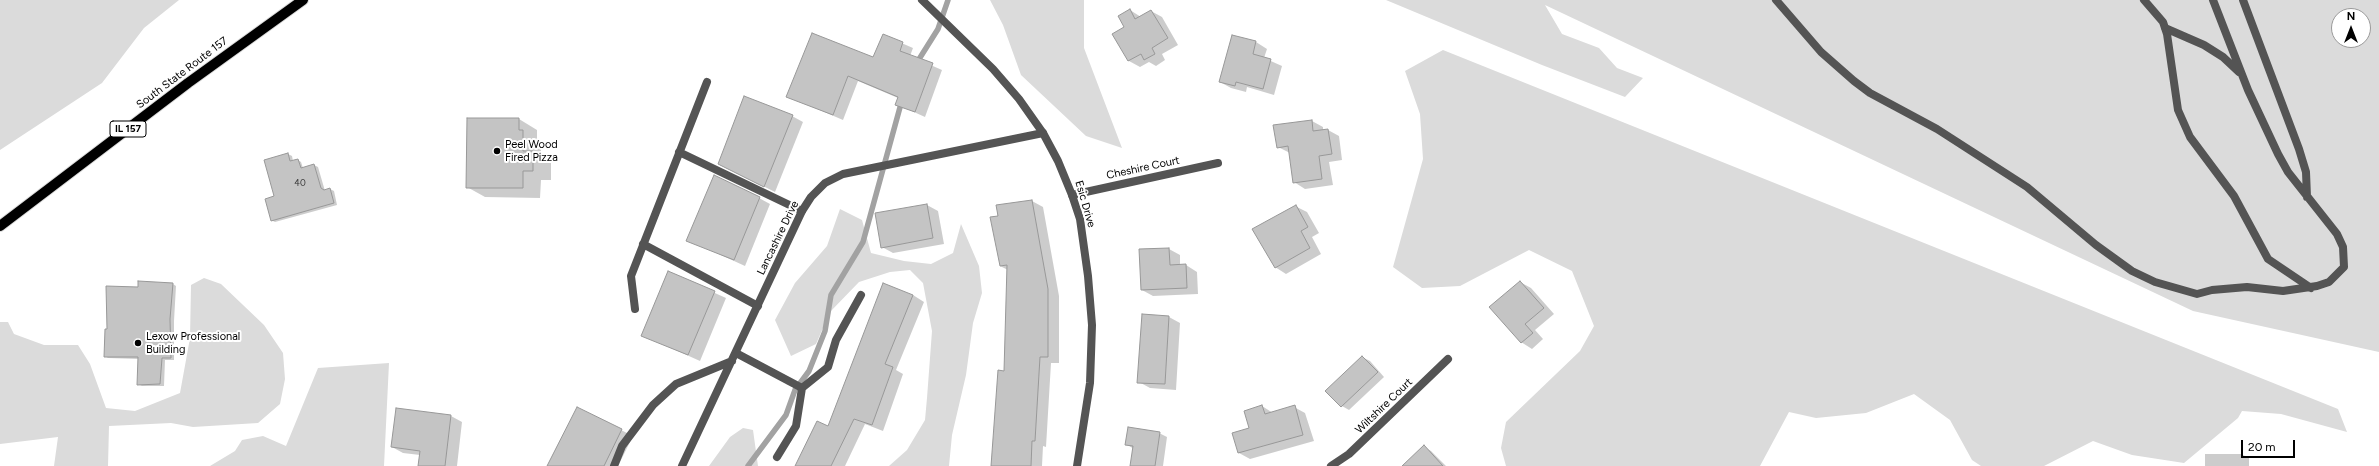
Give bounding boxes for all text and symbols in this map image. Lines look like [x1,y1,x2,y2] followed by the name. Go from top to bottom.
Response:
[2331,8,2371,48] north arrow
[2347,10,2355,23] text: N
[134,34,230,112] street label: South State Route 157
[110,121,146,137] road number: IL 157
[505,138,558,164] place label: Peel Wood Fired Pizza
[492,146,502,156] marker: Peel Wood Fired Pizza
[1105,154,1181,182] street label: Cheshire Court
[294,178,306,188] house number: 40
[1072,179,1098,229] street label: Esic Drive
[754,199,802,277] street label: Lancashire Drive
[146,330,240,356] place label: Lexow Professional Building
[133,338,143,348] marker: Lexow Professional Building
[1353,375,1415,437] street label: Wiltshire Court
[2243,432,2297,458] scale bar
[2248,440,2276,454] text: 20 m

